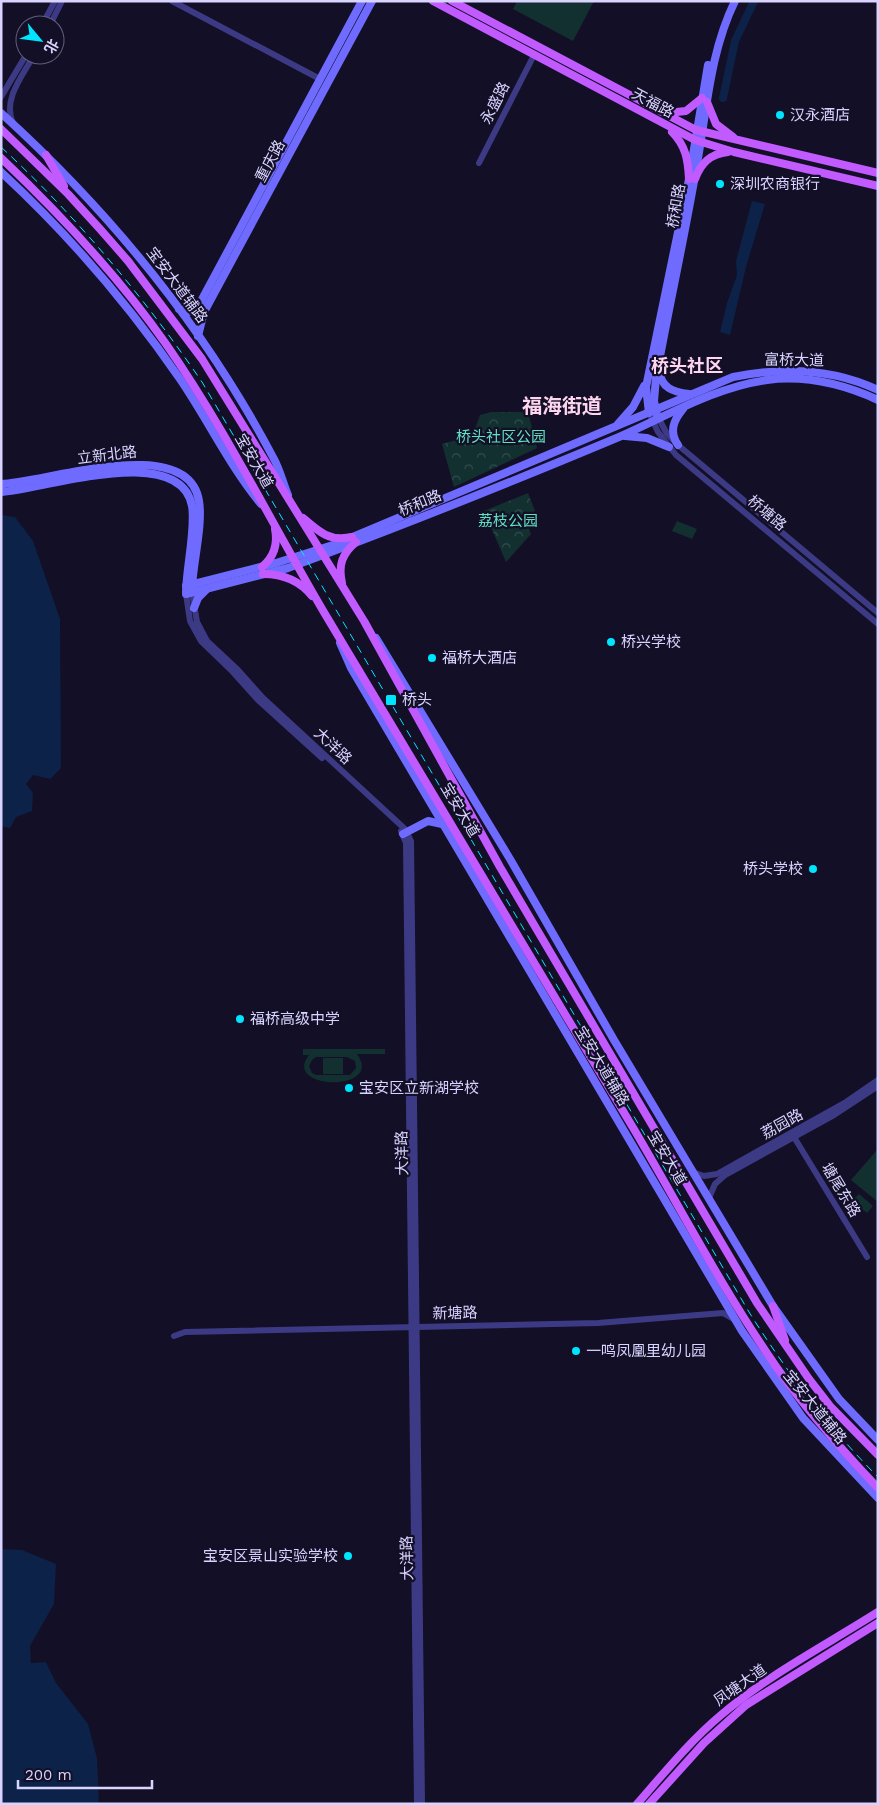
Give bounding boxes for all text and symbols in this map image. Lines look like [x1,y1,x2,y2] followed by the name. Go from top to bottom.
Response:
[15,15,65,65] north arrow
[41,36,62,56] text: 北
[477,79,513,127] street label: 永盛路
[629,84,677,122] street label: 天福路
[790,106,850,124] place label: 汉永酒店
[774,109,786,121] marker: 汉永酒店
[251,137,289,185] street label: 重庆路
[730,175,820,193] place label: 深圳农商银行
[714,178,726,190] marker: 深圳农商银行
[663,182,689,230] street label: 桥和路
[143,244,211,326] street label: 宝安大道辅路
[764,350,824,370] street label: 富桥大道
[651,355,723,376] district label: 桥头社区
[522,394,602,418] district label: 福海街道
[456,428,546,446] park label: 桥头社区公园
[231,431,277,491] street label: 宝安大道
[76,442,138,468] street label: 立新北路
[396,486,444,520] street label: 桥和路
[744,492,790,534] street label: 桥塘路
[478,512,538,530] park label: 荔枝公园
[621,633,681,651] place label: 桥兴学校
[605,636,617,648] marker: 桥兴学校
[442,649,517,667] place label: 福桥大酒店
[426,652,438,664] marker: 福桥大酒店
[402,691,432,709] place label: 桥头
[384,693,398,707] marker: 桥头
[310,724,356,768] street label: 大洋路
[437,780,483,840] street label: 宝安大道
[743,860,803,878] place label: 桥头学校
[807,863,819,875] marker: 桥头学校
[250,1010,340,1028] place label: 福桥高级中学
[234,1013,246,1025] marker: 福桥高级中学
[571,1023,633,1109] street label: 宝安大道辅路
[359,1079,479,1097] place label: 宝安区立新湖学校
[343,1082,355,1094] marker: 宝安区立新湖学校
[758,1105,806,1143] street label: 荔园路
[644,1128,690,1188] street label: 宝安大道
[393,1130,411,1176] street label: 大洋路
[818,1160,864,1220] street label: 塘尾东路
[432,1304,478,1322] street label: 新塘路
[586,1342,706,1360] place label: 一鸣凤凰里幼儿园
[570,1345,582,1357] marker: 一鸣凤凰里幼儿园
[780,1366,850,1448] street label: 宝安大道辅路
[398,1535,416,1581] street label: 大洋路
[203,1547,338,1565] place label: 宝安区景山实验学校
[342,1550,354,1562] marker: 宝安区景山实验学校
[710,1660,770,1710] street label: 凤塘大道
[18,1758,151,1790] scale bar
[25,1766,72,1784] text: 200 m

